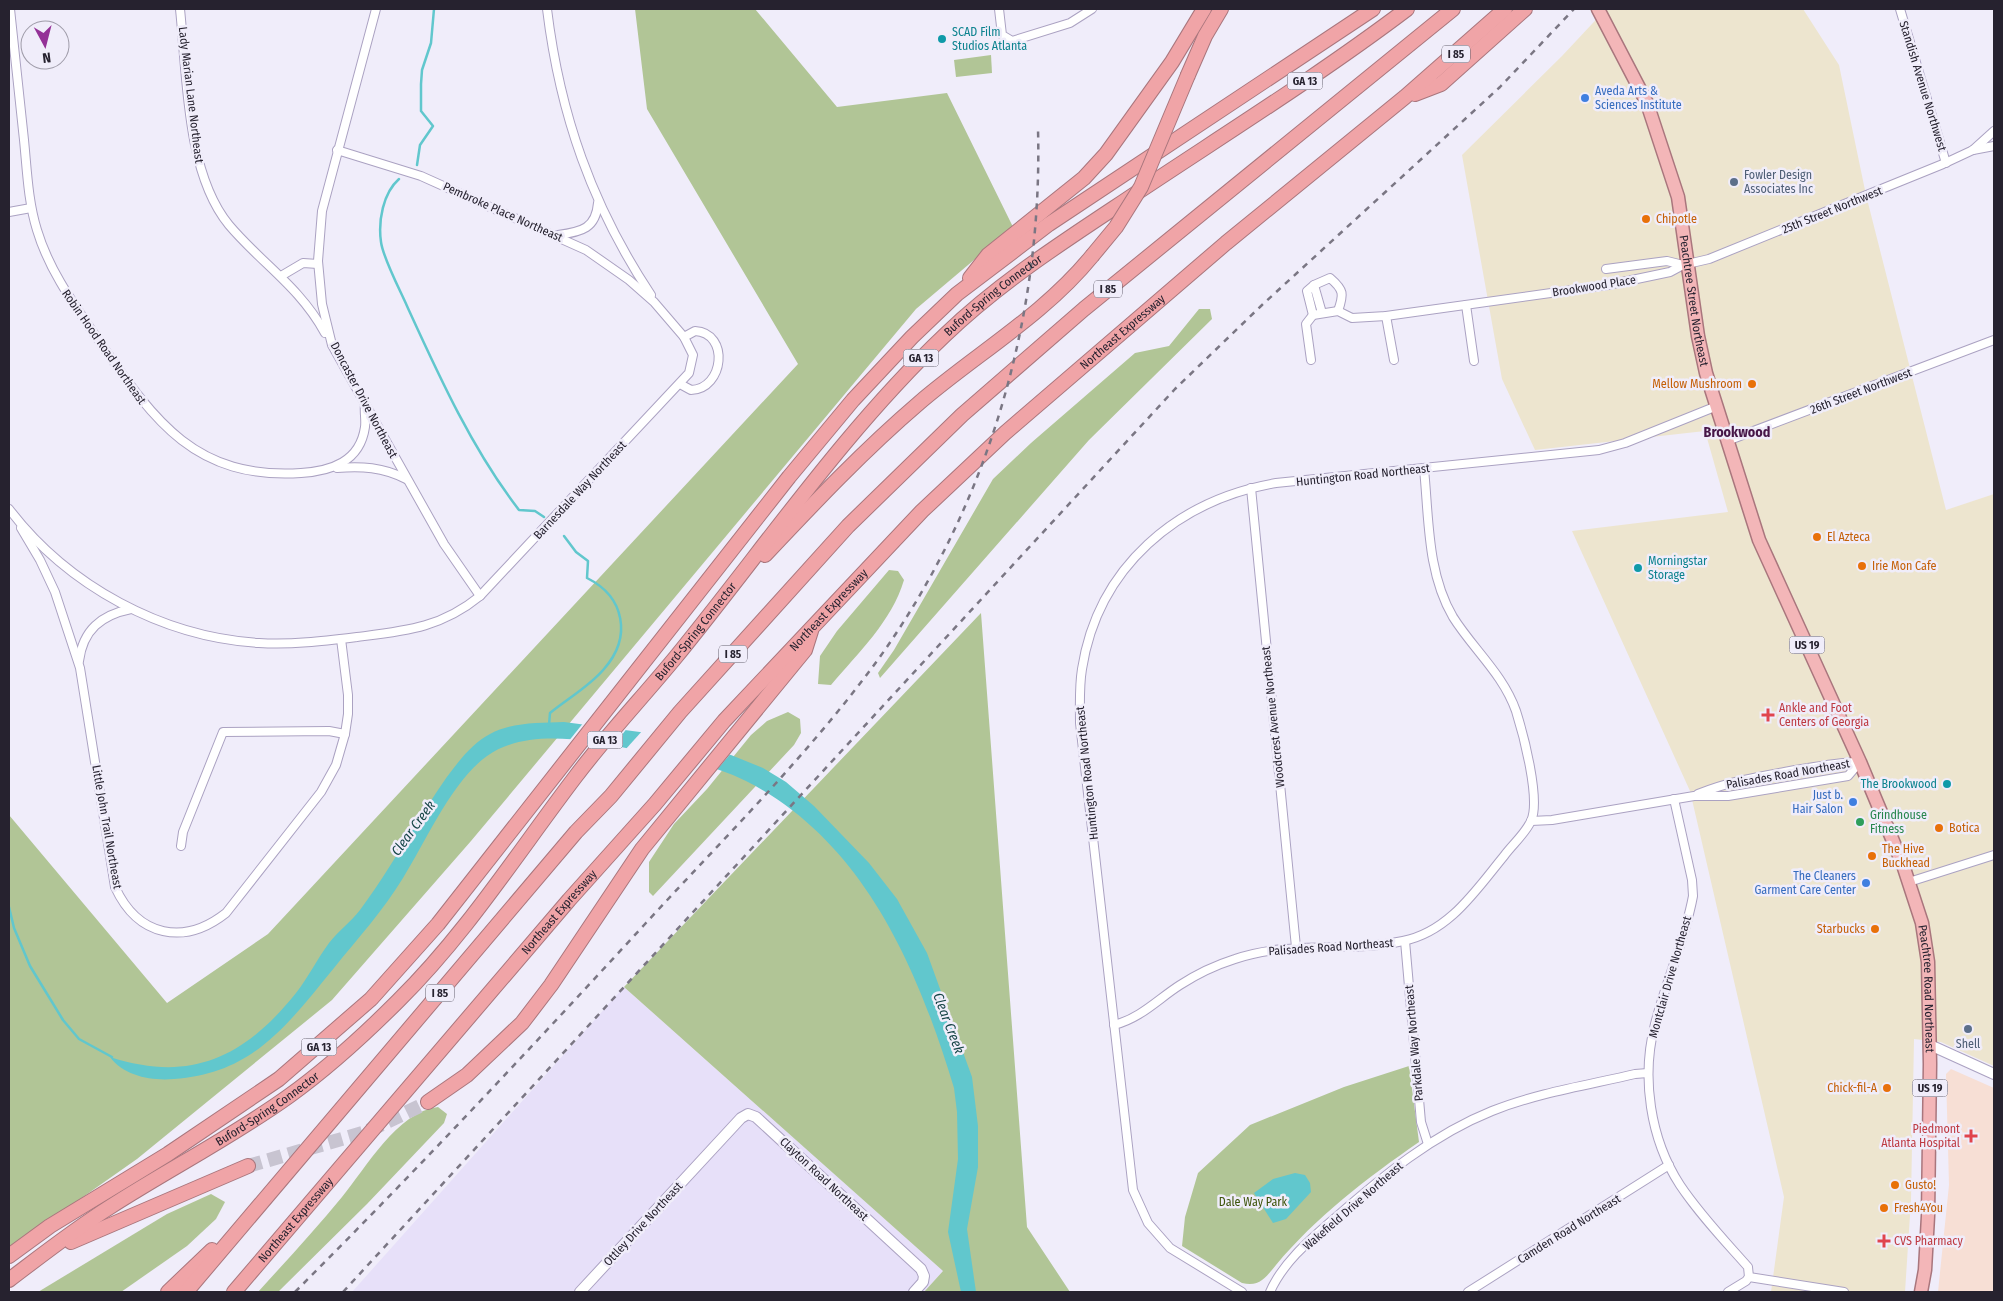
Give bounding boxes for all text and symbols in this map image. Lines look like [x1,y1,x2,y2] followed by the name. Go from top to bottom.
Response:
[1896,19,1950,153] street label: Standish Avenue Northwest
[20,20,70,70] north arrow
[952,25,1027,53] place label: SCAD Film Studios Atlanta
[176,26,206,164] street label: Lady Marian Lane Northeast
[936,33,948,45] marker: SCAD Film Studios Atlanta
[1442,46,1470,62] road number: I 85
[41,48,52,66] text: N
[1288,72,1322,90] road number: GA 13
[1595,84,1682,112] place label: Aveda Arts & Sciences Institute
[1579,92,1591,104] marker: Aveda Arts & Sciences Institute
[1744,168,1813,196] place label: Fowler Design Associates Inc
[1728,176,1740,188] marker: Fowler Design Associates Inc
[441,179,565,245] street label: Pembroke Place Northeast
[1780,183,1884,237] street label: 25th Street Northwest
[1656,212,1697,226] place label: Chipotle
[1640,213,1652,225] marker: Chipotle
[1677,234,1711,368] street label: Peachtree Street Northeast
[941,251,1045,339] street label: Buford-Spring Connector
[1551,272,1637,300] street label: Brookwood Place
[1094,280,1122,298] road number: I 85
[59,287,149,407] street label: Robin Hood Road Northeast
[1077,291,1168,372] street label: Northeast Expressway
[328,340,401,460] street label: Doncaster Drive Northeast
[904,349,938,366] road number: GA 13
[1808,365,1914,417] street label: 26th Street Northwest
[1652,377,1742,391] place label: Mellow Mushroom
[1746,378,1758,390] marker: Mellow Mushroom
[1704,424,1770,441] district label: Brookwood
[531,438,629,542] street label: Barnesdale Way Northeast
[1295,461,1431,489] street label: Huntington Road Northeast
[1827,530,1870,544] place label: El Azteca
[1811,531,1823,543] marker: El Azteca
[1648,554,1708,582] place label: Morningstar Storage
[1872,559,1937,573] place label: Irie Mon Cafe
[1856,560,1868,572] marker: Irie Mon Cafe
[1632,562,1644,574] marker: Morningstar Storage
[787,566,871,654] street label: Northeast Expressway
[652,579,740,683] street label: Buford-Spring Connector
[1790,636,1824,654] road number: US 19
[1259,645,1287,788] street label: Woodcrest Avenue Northeast
[719,646,747,662] road number: I 85
[1779,701,1869,729] place label: Ankle and Foot Centers of Georgia
[1073,705,1101,841] street label: Huntington Road Northeast
[1761,708,1775,722] marker: Ankle and Foot Centers of Georgia
[588,732,622,748] road number: GA 13
[1725,756,1851,792] street label: Palisades Road Northeast
[89,764,125,890] street label: Little John Trail Northeast
[1861,777,1937,791] place label: The Brookwood
[1941,778,1953,790] marker: The Brookwood
[1792,788,1843,816] place label: Just b. Hair Salon
[1847,796,1859,808] marker: Just b. Hair Salon
[388,797,439,859] water label: Clear Creek
[1870,808,1927,836] place label: Grindhouse Fitness
[1854,816,1866,828] marker: Grindhouse Fitness
[1949,821,1980,835] place label: Botica
[1933,822,1945,834] marker: Botica
[1882,842,1930,870] place label: The Hive Buckhead
[1866,850,1878,862] marker: The Hive Buckhead
[519,866,600,957] street label: Northeast Expressway
[1754,869,1857,897] place label: The Cleaners Garment Care Center
[1860,877,1872,889] marker: The Cleaners Garment Care Center
[1646,914,1694,1039] street label: Montclair Drive Northeast
[1817,922,1865,936] place label: Starbucks
[1869,923,1881,935] marker: Starbucks
[1915,924,1937,1053] street label: Peachtree Road Northeast
[1268,936,1394,958] street label: Palisades Road Northeast
[426,984,454,1001] road number: I 85
[1402,984,1426,1102] street label: Parkdale Way Northeast
[929,990,968,1056] water label: Clear Creek
[1962,1023,1974,1035] marker: Shell
[1956,1037,1980,1051] place label: Shell
[302,1038,336,1056] road number: GA 13
[213,1069,322,1149] street label: Buford-Spring Connector
[1912,1080,1948,1096] road number: US 19
[1827,1081,1878,1095] place label: Chick-fil-A
[1881,1082,1893,1094] marker: Chick-fil-A
[1881,1122,1960,1150] place label: Piedmont Atlanta Hospital
[1964,1129,1978,1143] marker: Piedmont Atlanta Hospital
[777,1134,871,1224] street label: Clayton Road Northeast
[1300,1159,1406,1253] street label: Wakefield Drive Northeast
[255,1174,336,1265] street label: Northeast Expressway
[1905,1178,1936,1192] place label: Gusto!
[601,1179,685,1269] street label: Ottley Drive Northeast
[1889,1179,1901,1191] marker: Gusto!
[1515,1191,1623,1266] street label: Camden Road Northeast
[1219,1195,1288,1209] park label: Dale Way Park
[1894,1201,1943,1215] place label: Fresh4You
[1878,1202,1890,1214] marker: Fresh4You
[1894,1234,1963,1248] place label: CVS Pharmacy
[1878,1235,1890,1247] marker: CVS Pharmacy

